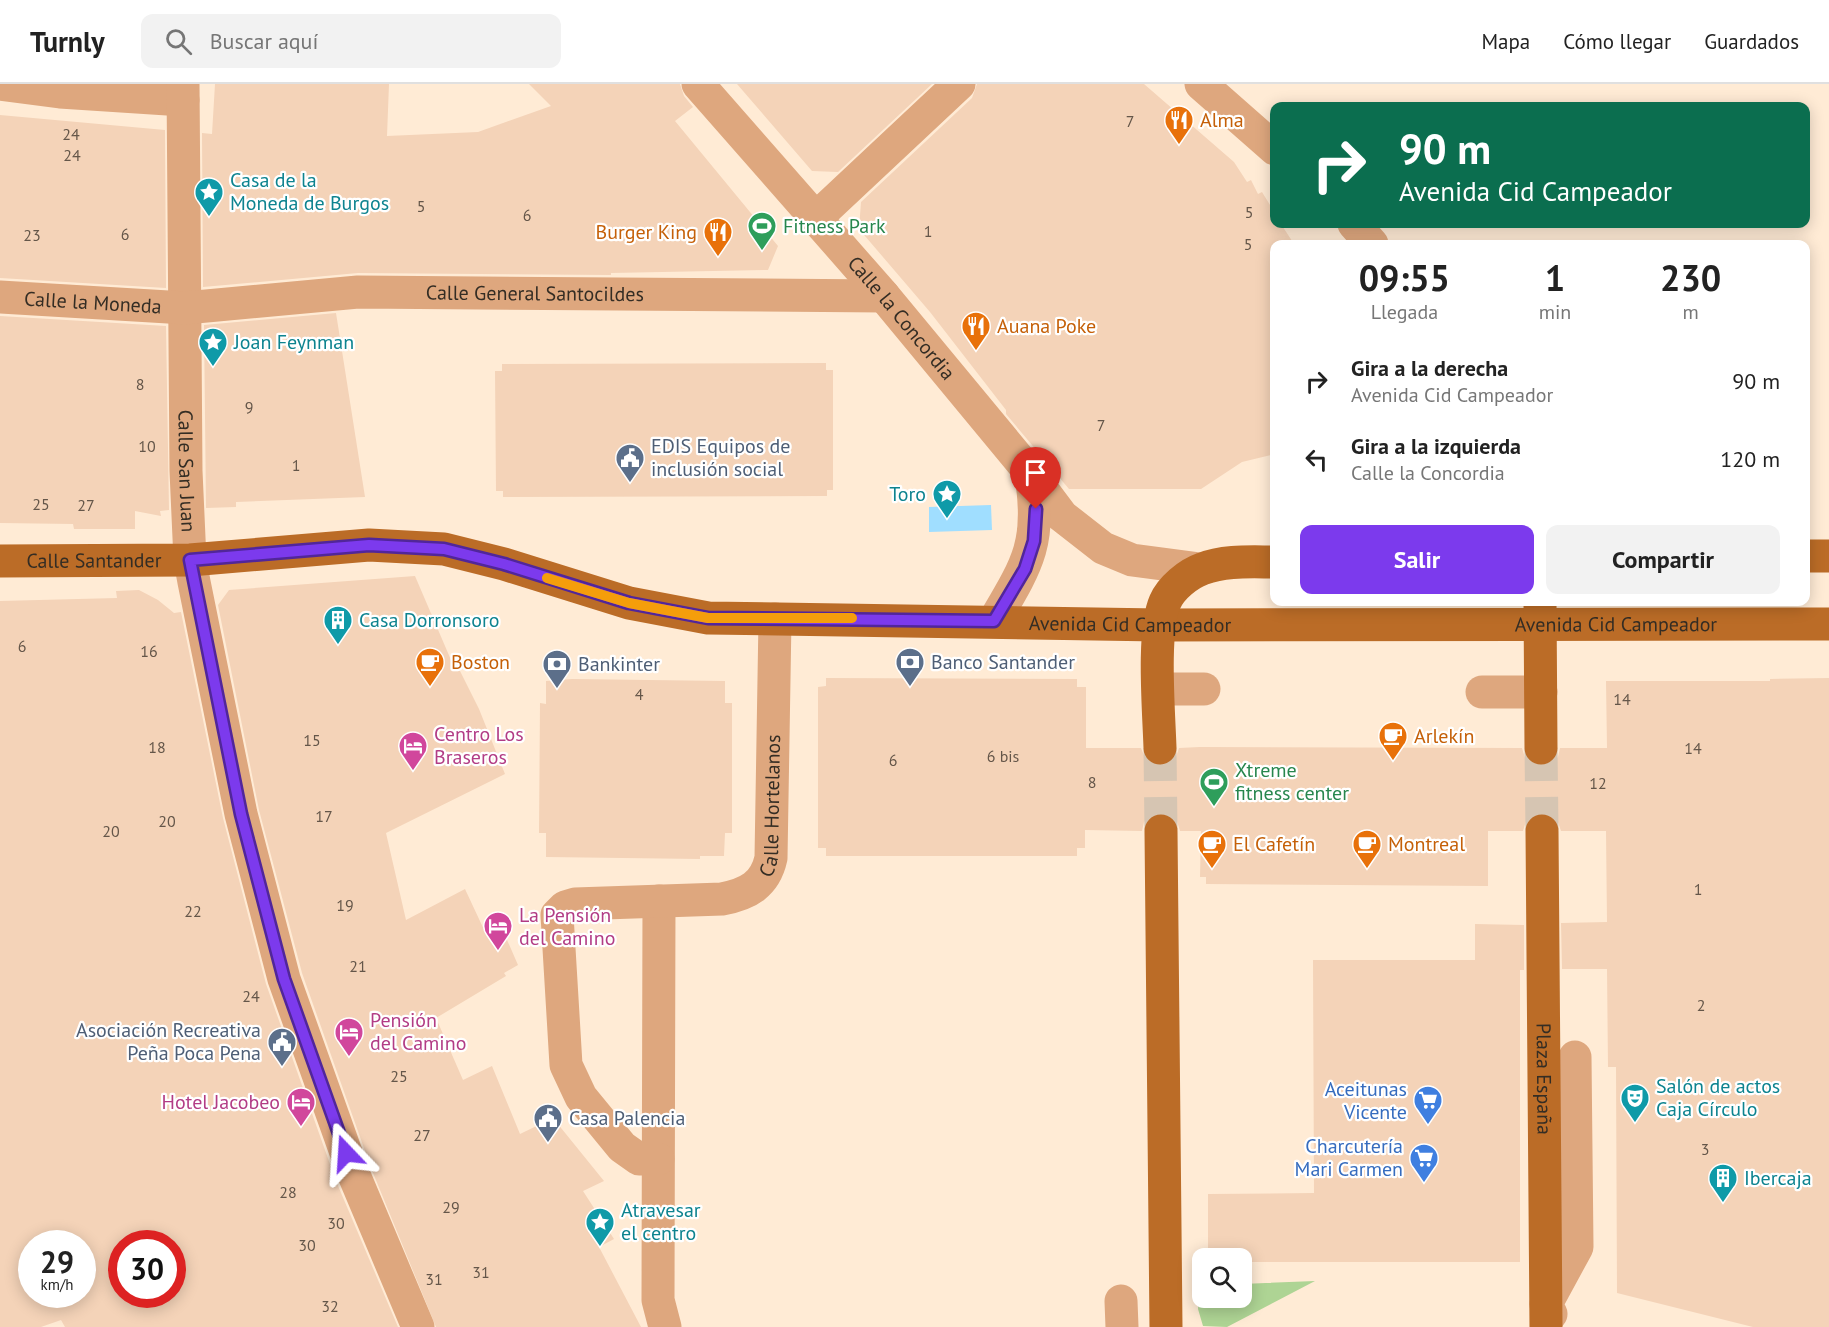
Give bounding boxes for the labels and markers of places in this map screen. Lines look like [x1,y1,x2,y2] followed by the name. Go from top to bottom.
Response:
[1163,104,1195,146] restaurant icon: Alma
[1200,107,1244,133] place label: Alma
[230,167,389,216] place label: Casa de la Moneda de Burgos
[193,176,225,218] place icon: Casa de la Moneda de Burgos
[746,210,778,252] sports icon: Fitness Park
[783,213,886,239] place label: Fitness Park
[702,216,734,258] restaurant icon: Burger King
[595,219,697,245] place label: Burger King
[960,310,992,352] restaurant icon: Auana Poke
[997,313,1096,339] place label: Auana Poke
[197,326,229,368] place icon: Joan Feynman
[233,329,354,355] place label: Joan Feynman
[651,433,790,482] place label: EDIS Equipos de inclusión social
[614,442,646,484] public building icon: EDIS Equipos de inclusión social
[1010,447,1061,509] pin
[931,478,963,520] place icon: Toro
[889,481,926,507] place label: Toro
[322,604,354,646] building icon: Casa Dorronsoro
[359,607,499,633] place label: Casa Dorronsoro
[414,646,446,688] cafe icon: Boston
[894,646,926,688] bank icon: Banco Santander
[541,648,573,690] bank icon: Bankinter
[451,649,510,675] place label: Boston
[931,649,1075,675] place label: Banco Santander
[578,651,660,677] place label: Bankinter
[1377,720,1409,762] cafe icon: Arlekín
[434,721,524,770] place label: Centro Los Braseros
[1414,723,1474,749] place label: Arlekín
[397,730,429,772] hotel icon: Centro Los Braseros
[1235,757,1349,806] place label: Xtreme fitness center
[1198,766,1230,808] sports icon: Xtreme fitness center
[1196,828,1228,870] cafe icon: El Cafetín
[1351,828,1383,870] cafe icon: Montreal
[1233,831,1315,857] place label: El Cafetín
[1388,831,1465,857] place label: Montreal
[519,902,615,951] place label: La Pensión del Camino
[482,910,514,952] hotel icon: La Pensión del Camino
[370,1007,466,1056] place label: Pensión del Camino
[333,1016,365,1058] hotel icon: Pensión del Camino
[76,1017,261,1066] place label: Asociación Recreativa Peña Poca Pena
[266,1026,298,1068] public building icon: Asociación Recreativa Peña Poca Pena
[1656,1073,1780,1122] place label: Salón de actos Caja Círculo
[1325,1076,1407,1125] place label: Aceitunas Vicente
[1619,1082,1651,1124] theatre icon: Salón de actos Caja Círculo
[1412,1084,1444,1126] supermarket icon: Aceitunas Vicente
[285,1086,317,1128] hotel icon: Hotel Jacobeo
[161,1089,280,1115] place label: Hotel Jacobeo
[532,1102,564,1144] public building icon: Casa Palencia
[569,1105,685,1131] place label: Casa Palencia
[1295,1133,1403,1182] place label: Charcutería Mari Carmen
[1408,1142,1440,1184] supermarket icon: Charcutería Mari Carmen
[1707,1162,1739,1204] building icon: Ibercaja
[1744,1165,1812,1191] place label: Ibercaja
[621,1197,701,1246] place label: Atravesar el centro
[584,1206,616,1248] place icon: Atravesar el centro

